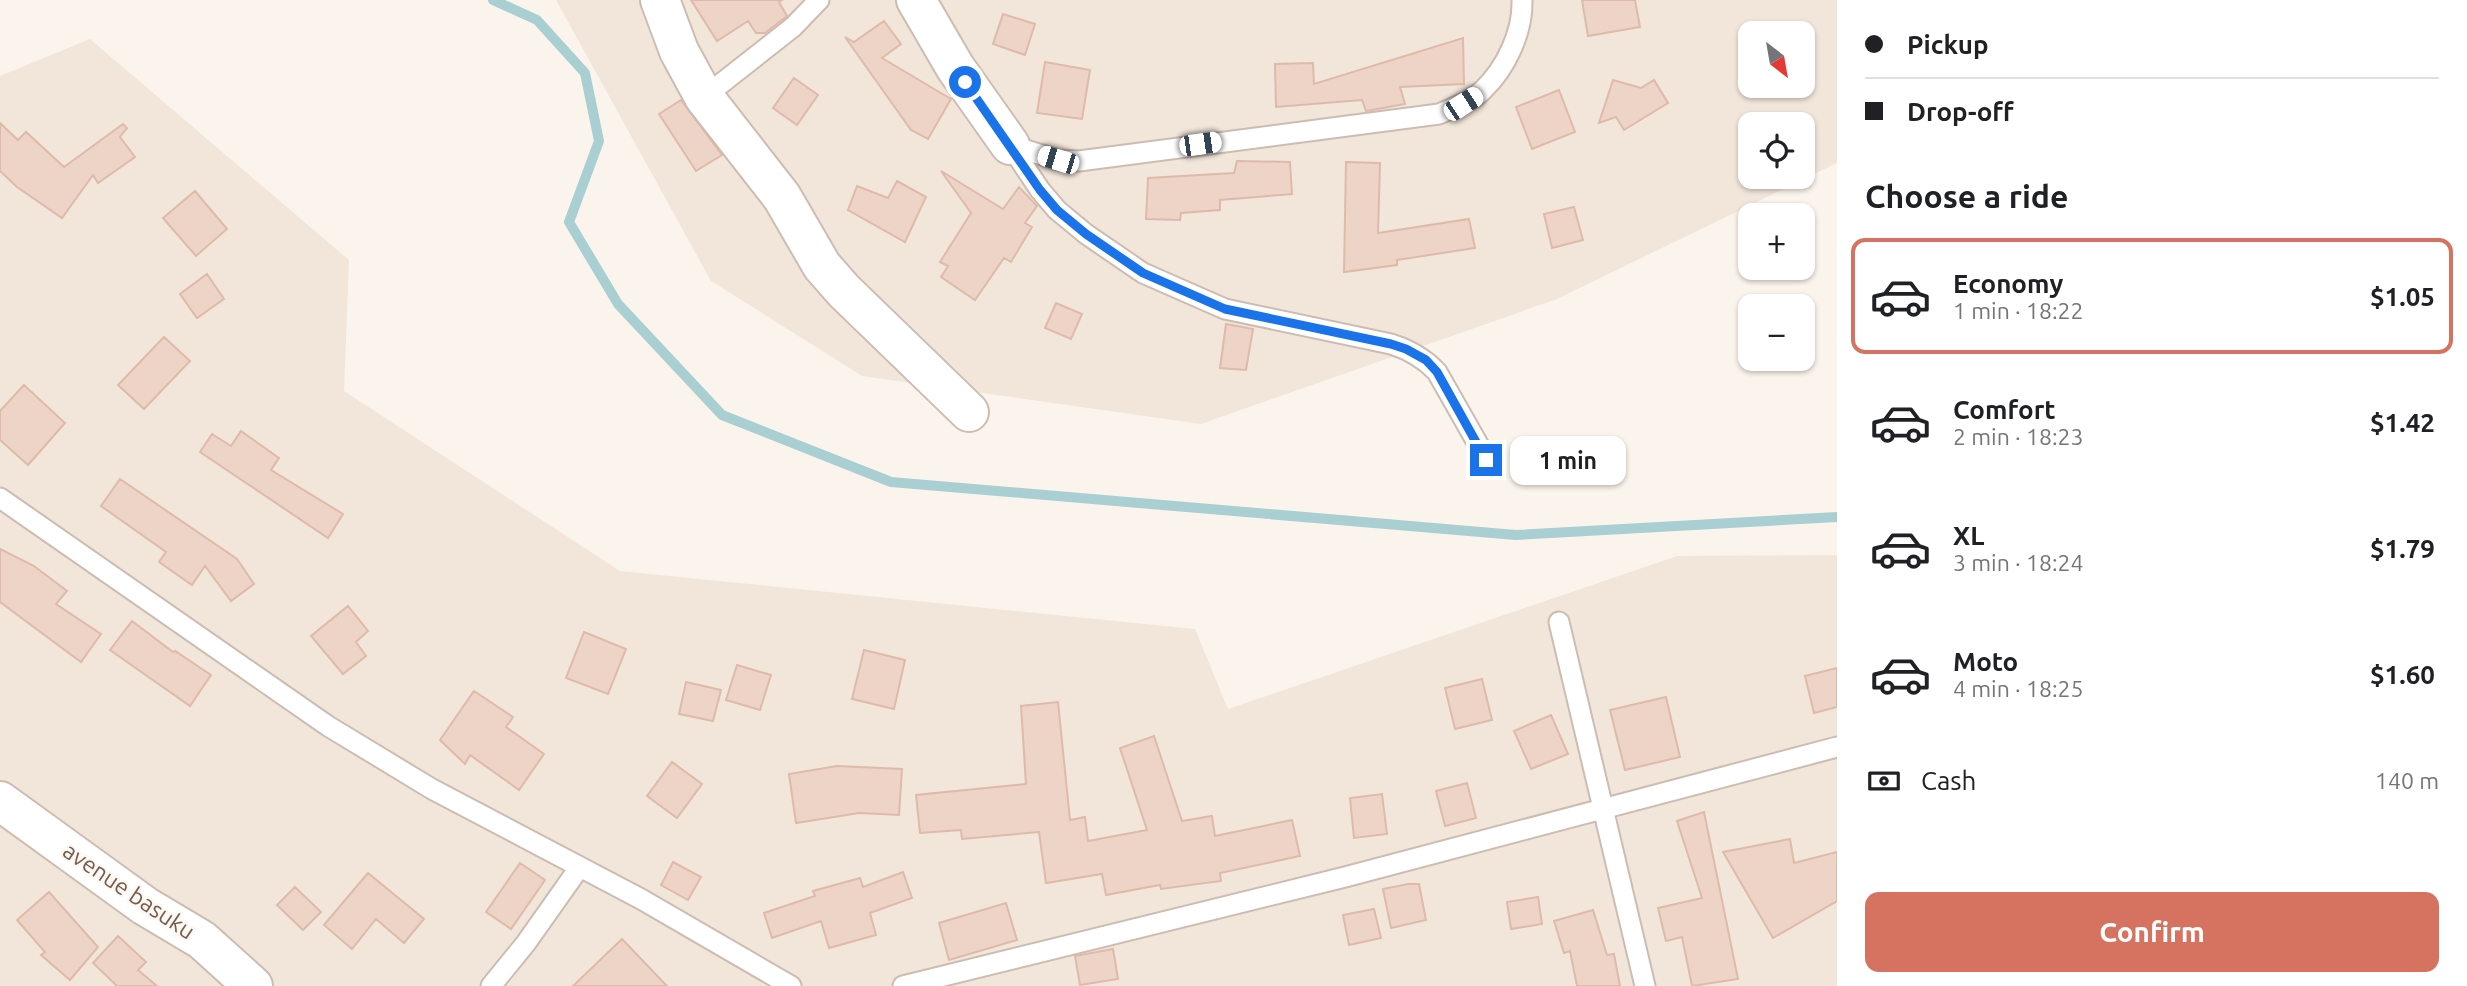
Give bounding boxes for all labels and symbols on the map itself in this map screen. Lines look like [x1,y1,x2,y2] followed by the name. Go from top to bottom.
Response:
[1738,21,1815,98] north arrow
[949,66,981,98] route start
[1440,84,1487,124] car
[1178,131,1223,157] car
[1035,144,1082,176] car
[1510,435,1626,484] callout: 1 min
[1470,444,1502,476] route end
[59,837,200,944] street label: avenue basuku

